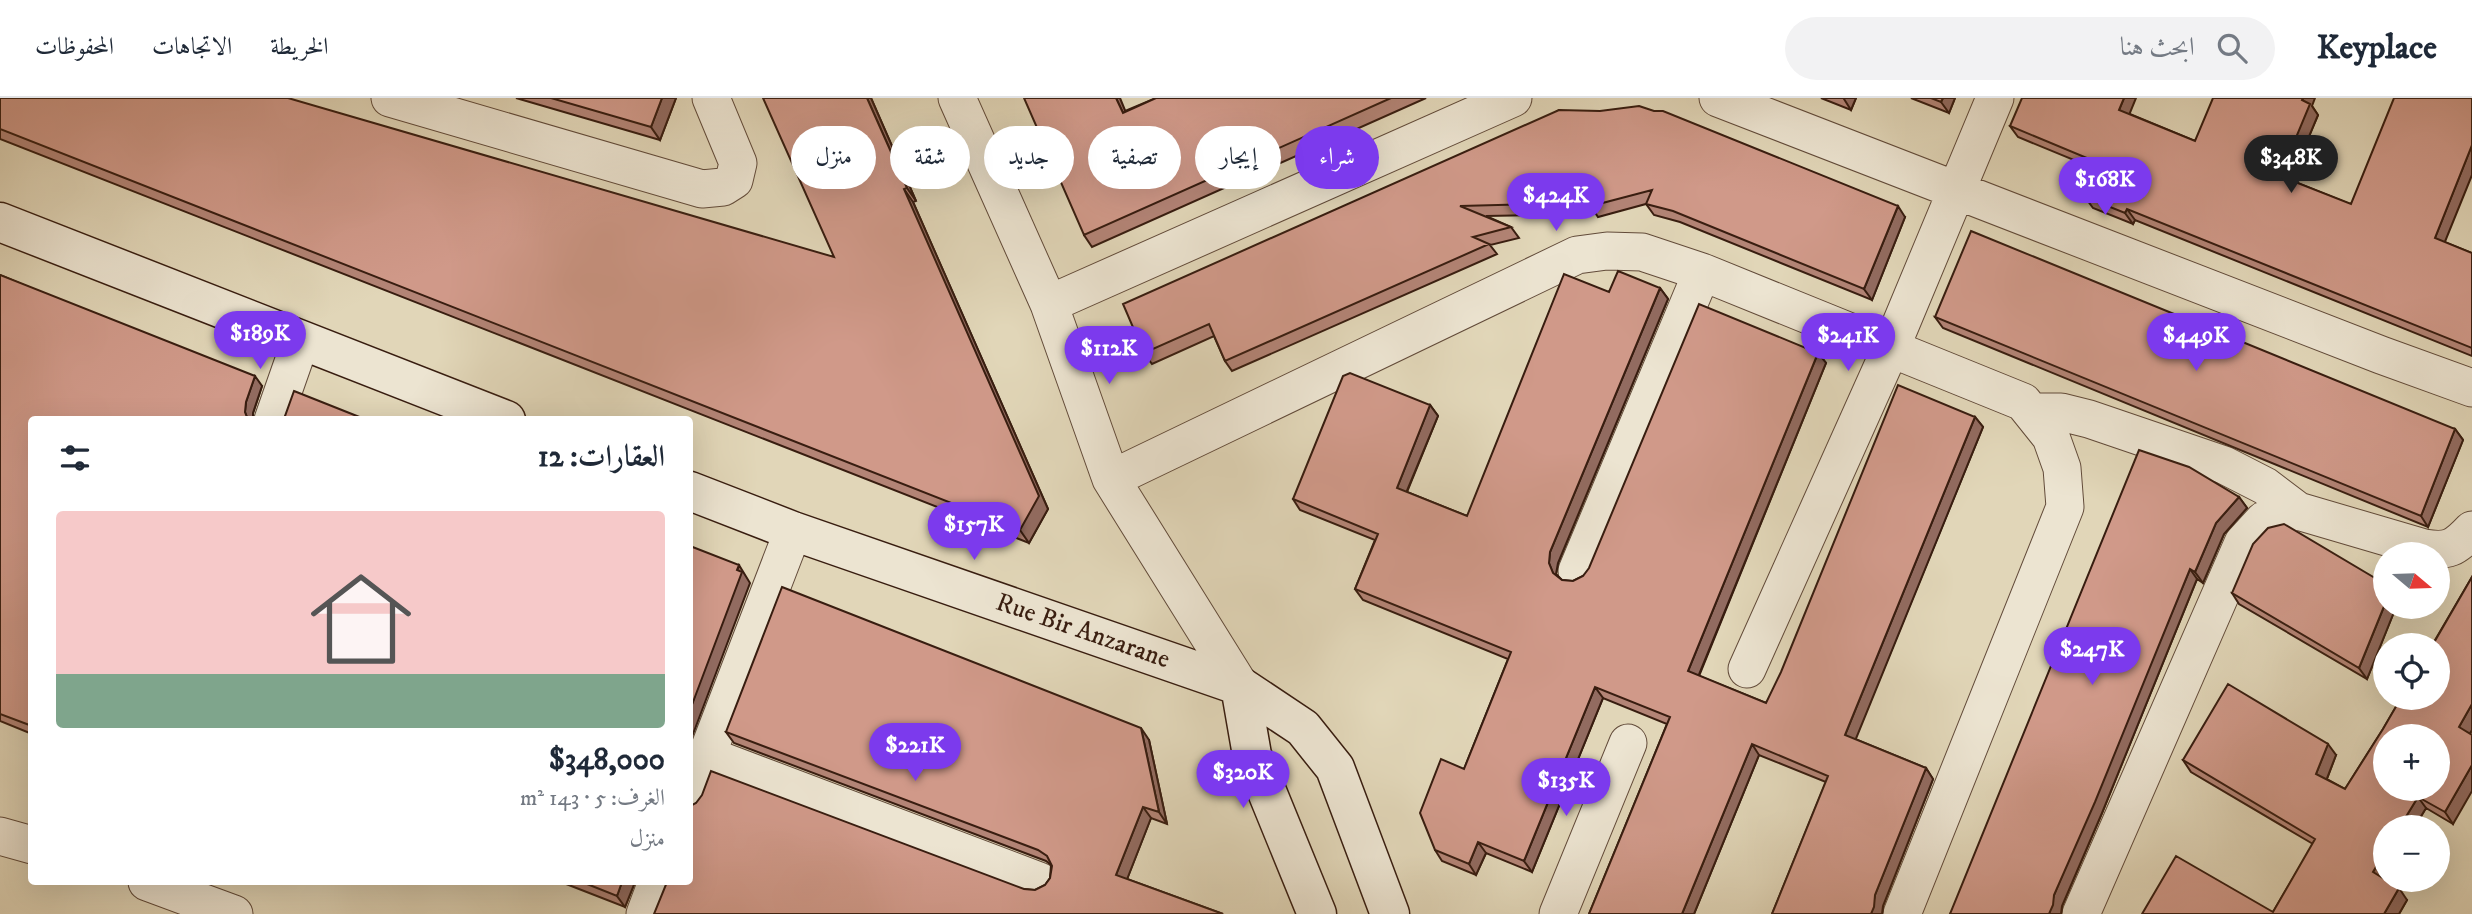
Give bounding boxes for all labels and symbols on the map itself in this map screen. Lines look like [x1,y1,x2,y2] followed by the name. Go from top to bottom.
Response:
[2242,136,2340,195] pin: $348K
[2056,158,2154,217] pin: $168K
[1507,174,1605,233] pin: $424K
[211,312,309,371] pin: $189K
[1799,314,1897,373] pin: $241K
[2147,314,2245,373] pin: $449K
[1060,327,1158,386] pin: $112K
[925,503,1023,562] pin: $157K
[2373,542,2450,620] north arrow
[992,586,1174,676] street label: Rue Bir Anzarane
[2043,628,2141,687] pin: $247K
[866,724,964,783] pin: $221K
[1194,750,1292,810] pin: $320K
[1517,758,1615,818] pin: $135K

